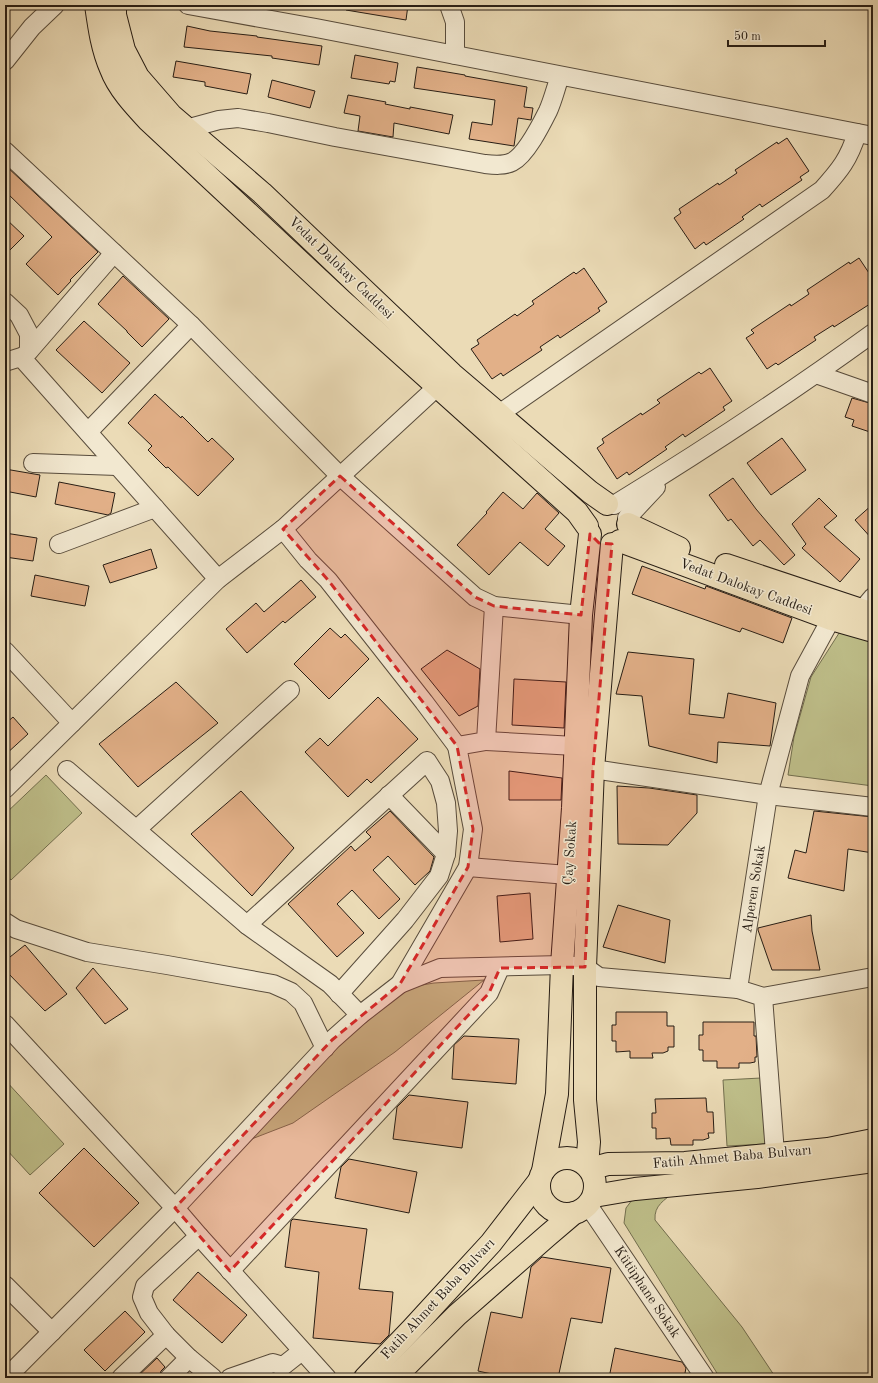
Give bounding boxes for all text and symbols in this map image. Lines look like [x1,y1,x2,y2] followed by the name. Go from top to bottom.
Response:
[728,22,825,48] scale bar
[734,30,761,43] text: 50 m
[286,214,396,322] street label: Vedat Dalokay Caddesi
[678,556,814,618] street label: Vedat Dalokay Caddesi
[561,820,579,886] street label: Çay Sokak
[740,844,768,934] street label: Alperen Sokak
[652,1143,812,1171] street label: Fatih Ahmet Baba Bulvarı
[379,1236,498,1362] street label: Fatih Ahmet Baba Bulvarı
[611,1244,683,1340] street label: Kütüphane Sokak

